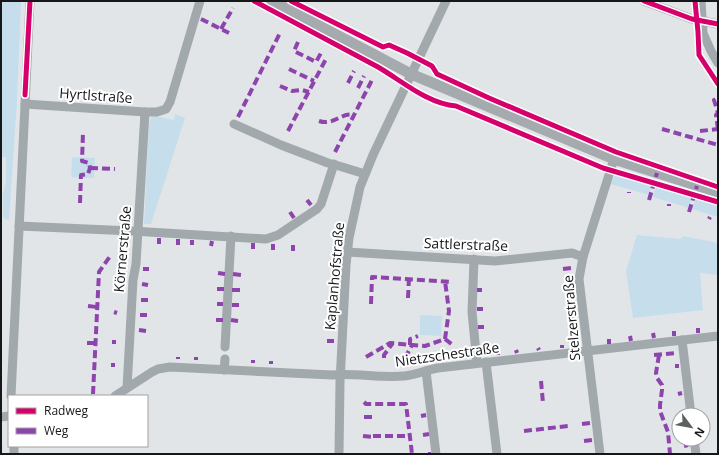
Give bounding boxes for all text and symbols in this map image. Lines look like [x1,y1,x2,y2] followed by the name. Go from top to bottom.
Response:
[59,83,133,107] street label: Hyrtlstraße
[109,205,135,293] street label: Körnerstraße
[320,221,348,331] street label: Kaplanhofstraße
[424,233,509,255] street label: Sattlerstraße
[558,274,584,362] street label: Stelzerstraße
[394,337,500,371] street label: Nietzschestraße
[8,395,148,447] legend
[44,402,88,419] text: Radweg
[671,407,711,447] north arrow
[44,422,69,439] text: Weg
[691,425,709,440] text: N

